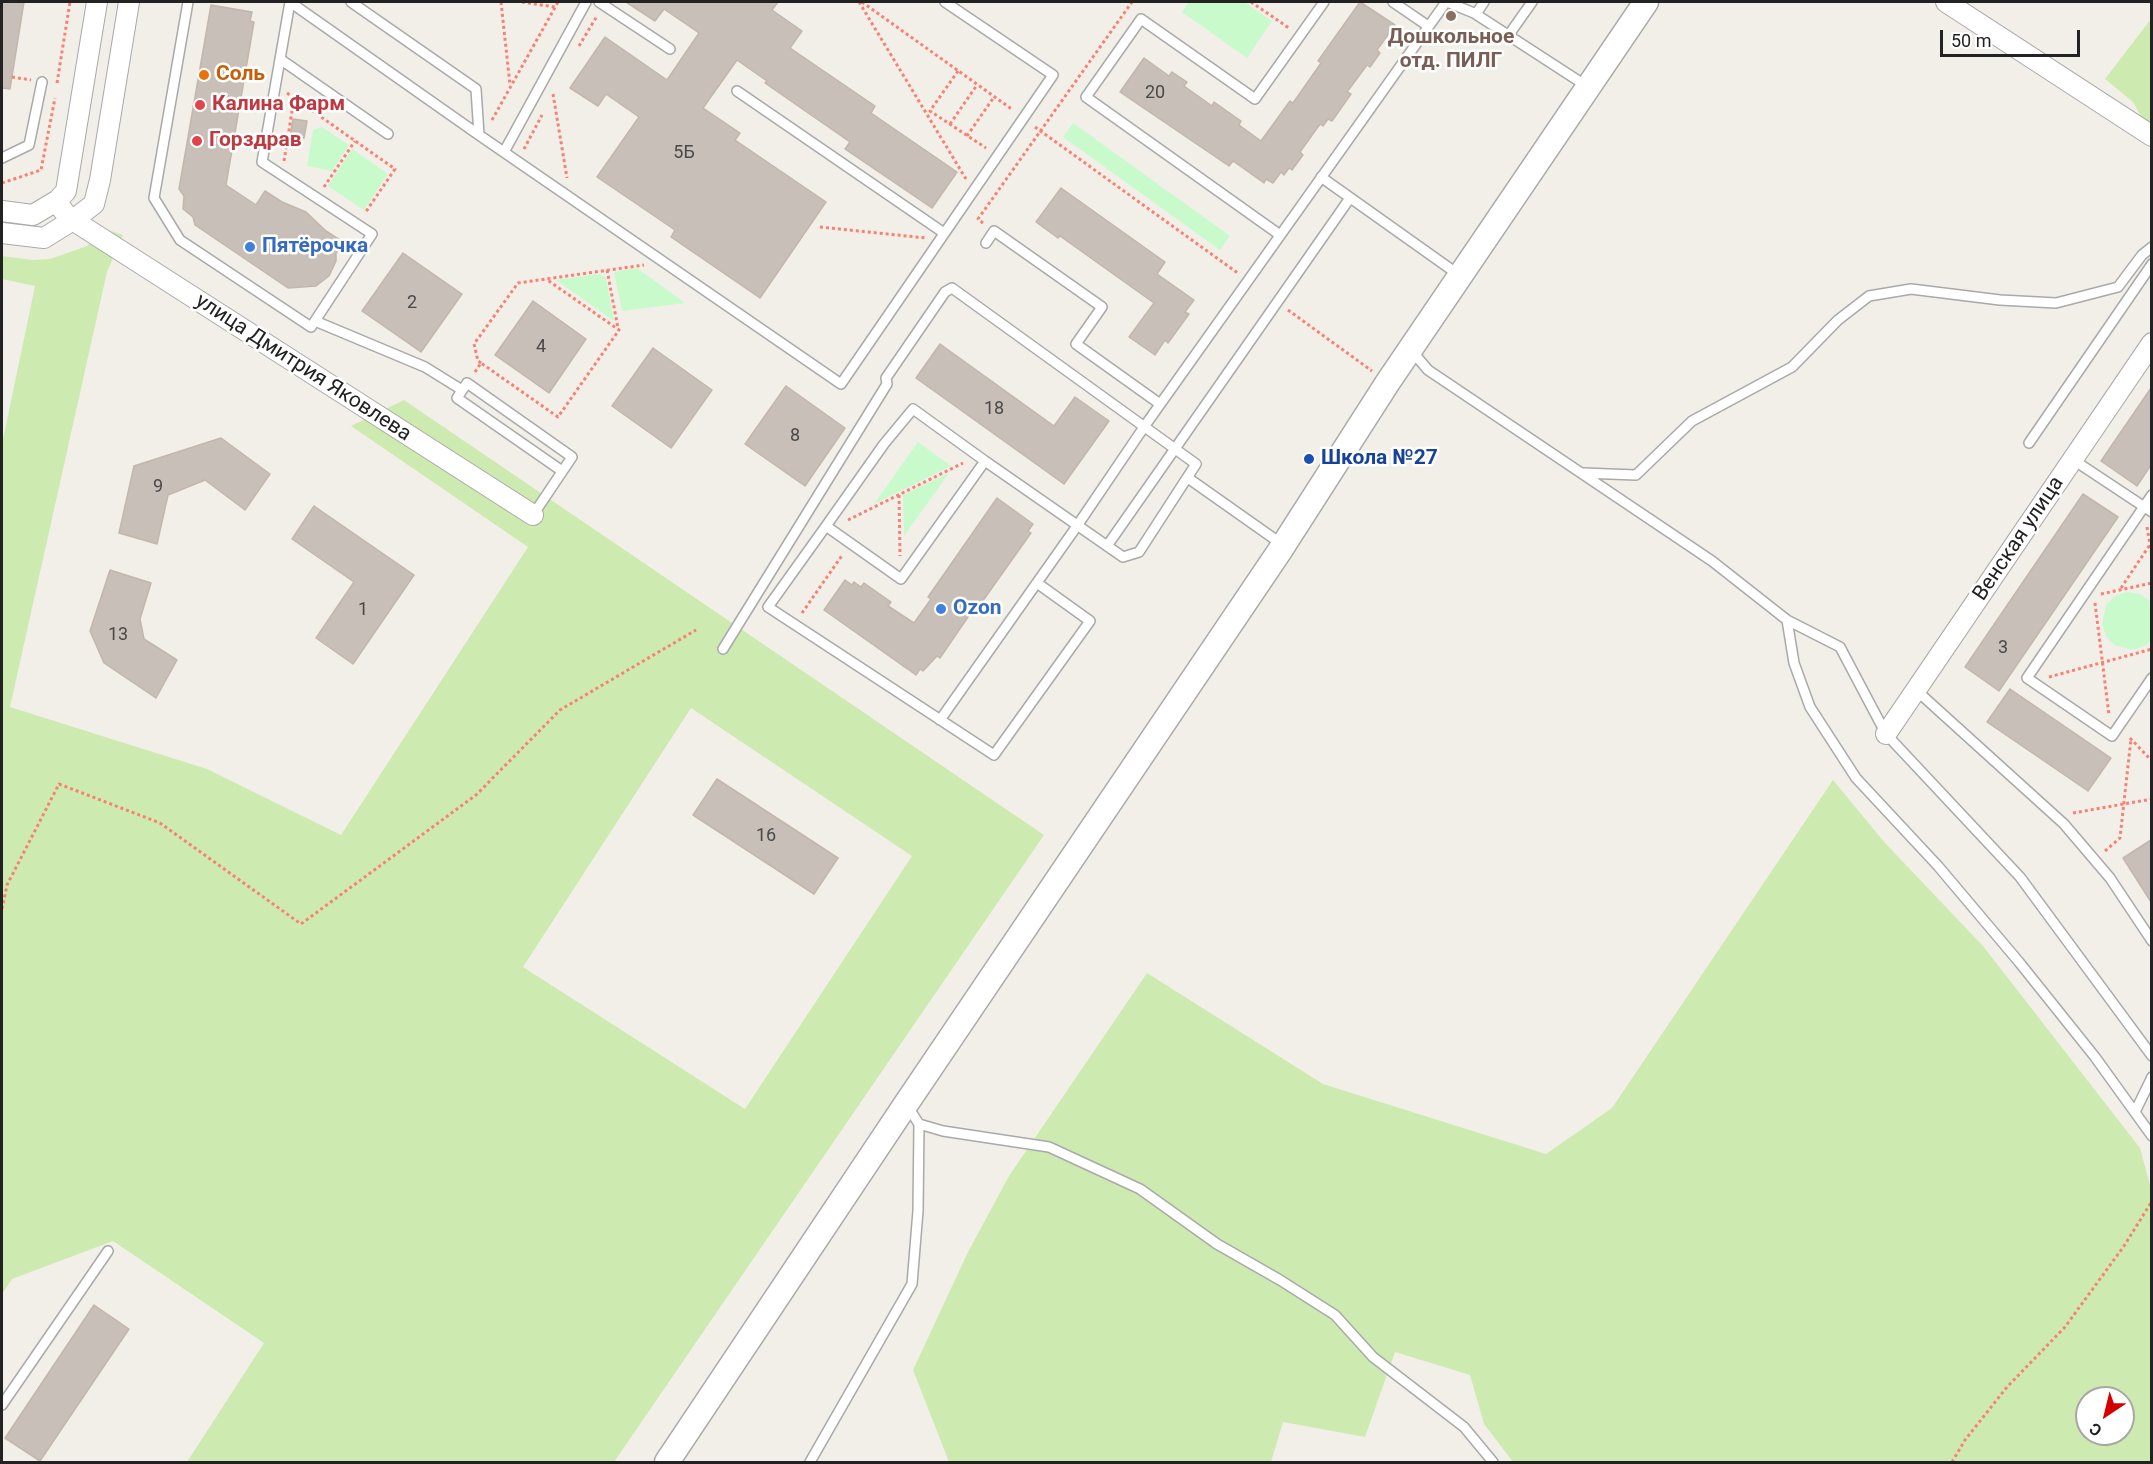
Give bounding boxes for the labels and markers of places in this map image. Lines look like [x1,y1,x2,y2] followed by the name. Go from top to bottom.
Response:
[1444,9,1458,23] marker: Дошкольное отд. ПИЛГ
[1388,25,1514,75] place label: Дошкольное отд. ПИЛГ
[216,62,265,88] place label: Соль
[197,68,211,82] marker: Соль
[212,92,345,118] place label: Калина Фарм
[193,98,207,112] marker: Калина Фарм
[209,128,302,154] place label: Горздрав
[190,134,204,148] marker: Горздрав
[262,234,368,260] place label: Пятёрочка
[243,240,257,254] marker: Пятёрочка
[1321,446,1438,472] place label: Школа №27
[1302,452,1316,466] marker: Школа №27
[953,596,1002,622] place label: Ozon
[934,602,948,616] marker: Ozon

